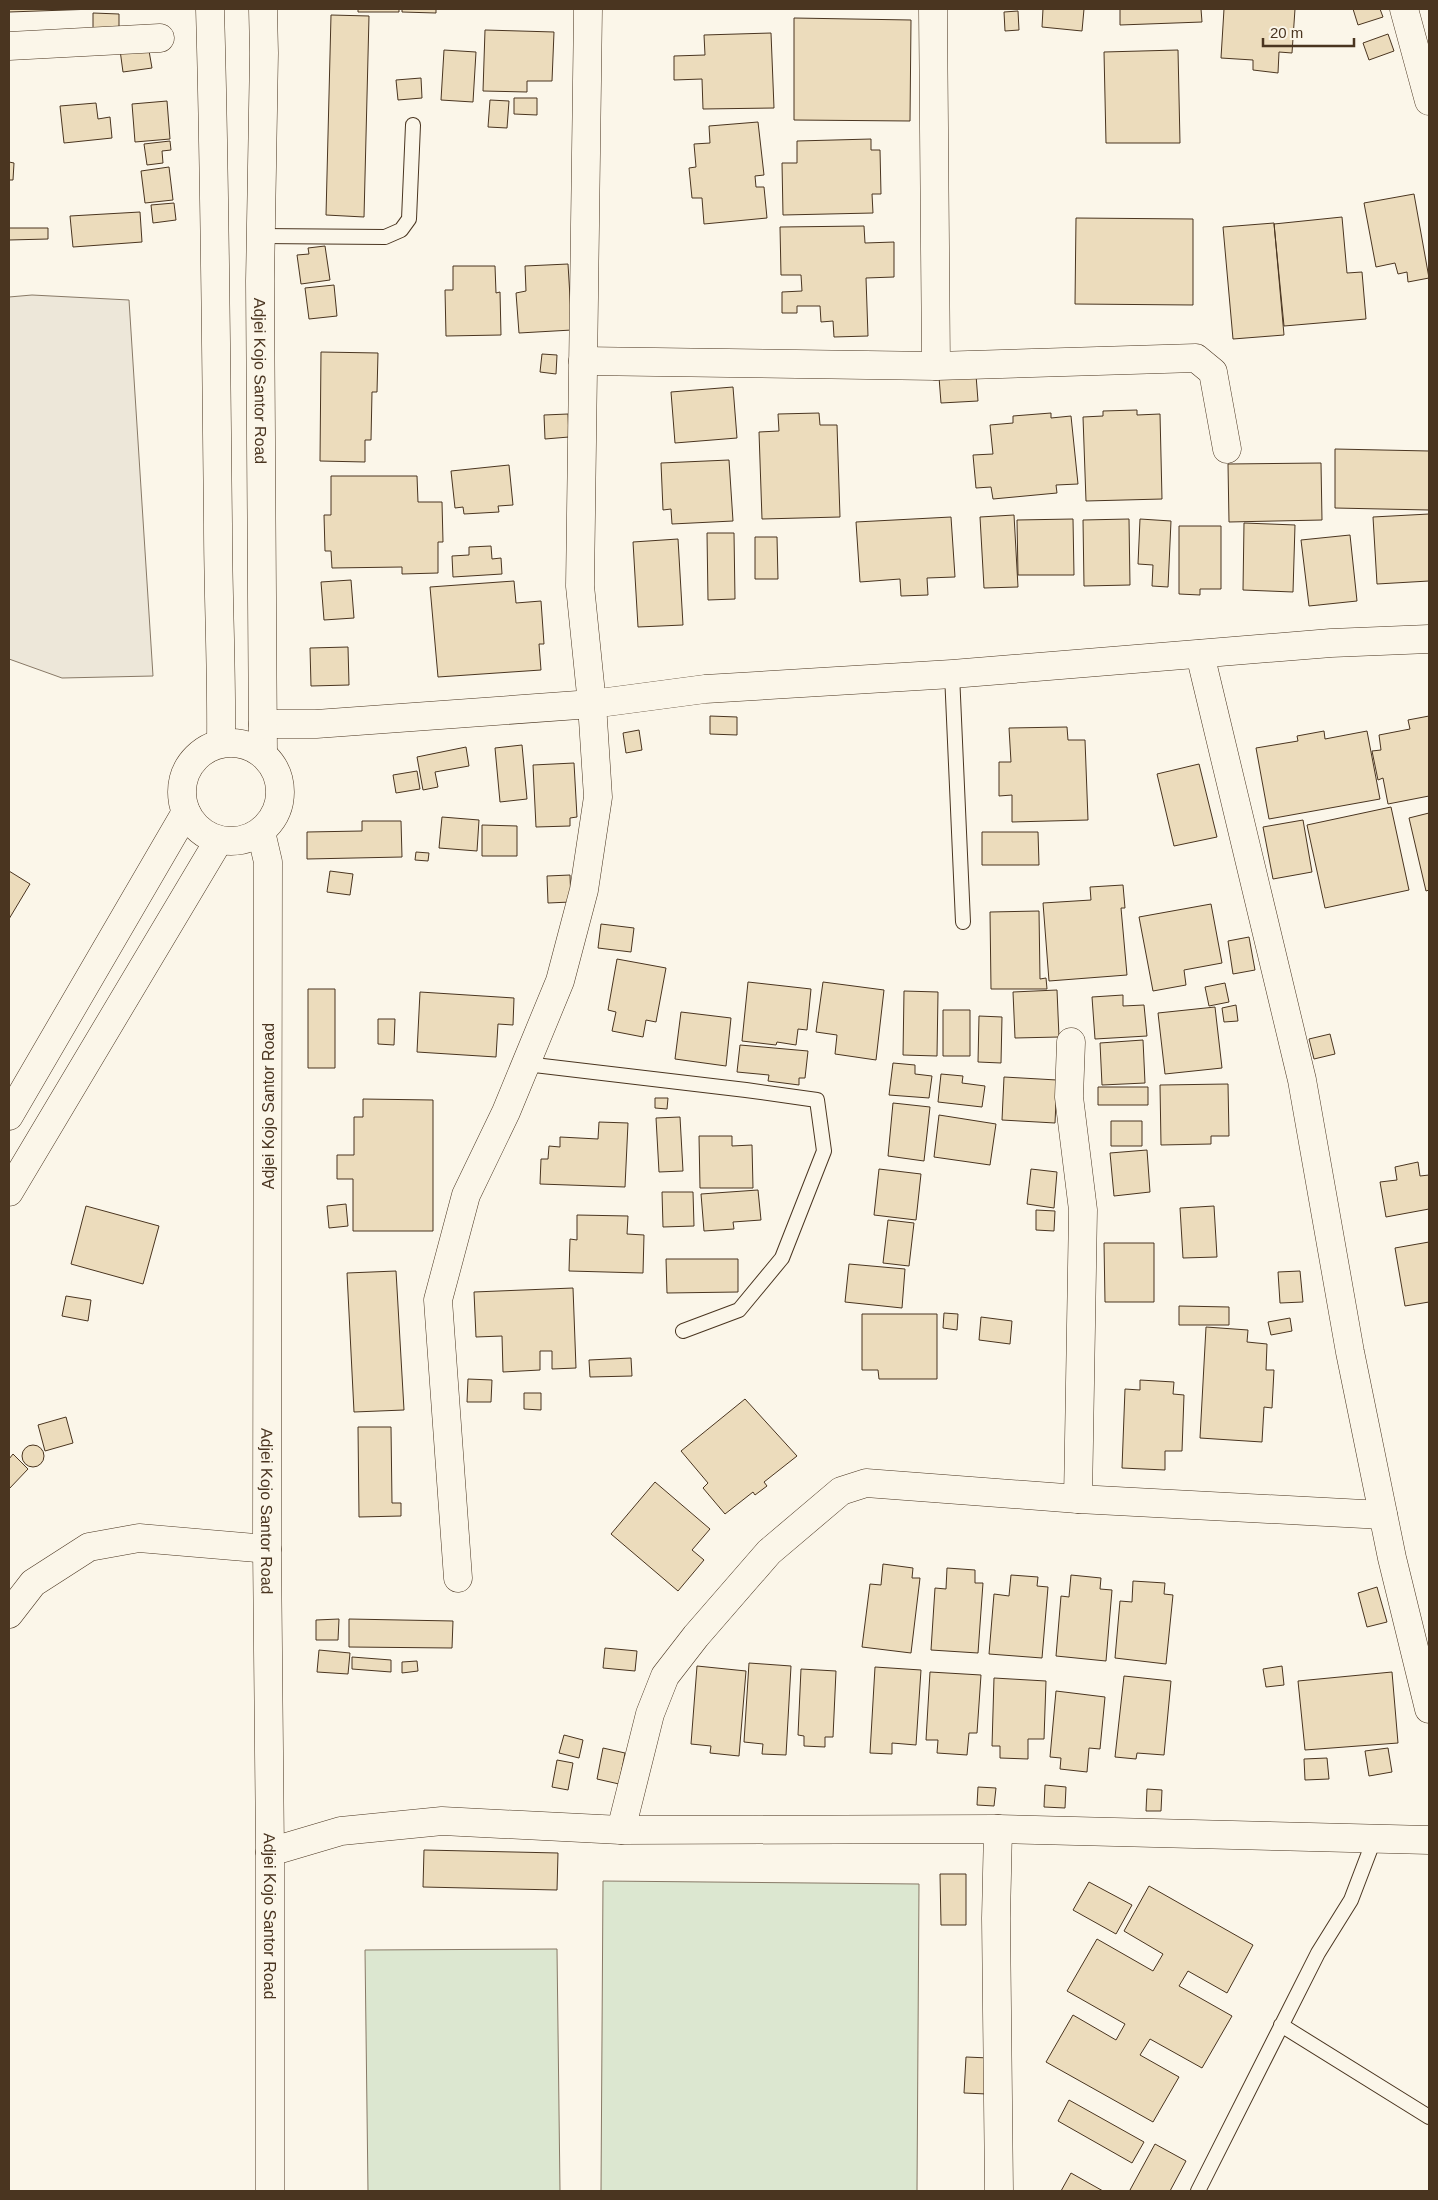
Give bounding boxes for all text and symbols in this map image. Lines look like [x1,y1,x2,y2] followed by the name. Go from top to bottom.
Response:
[1263,15,1354,47] scale bar
[1270,24,1303,41] text: 20 m
[252,298,270,464] street label: Adjei Kojo Santor Road
[260,1023,277,1189] street label: Adjei Kojo Santor Road
[258,1428,276,1595] street label: Adjei Kojo Santor Road
[261,1833,279,1999] street label: Adjei Kojo Santor Road

